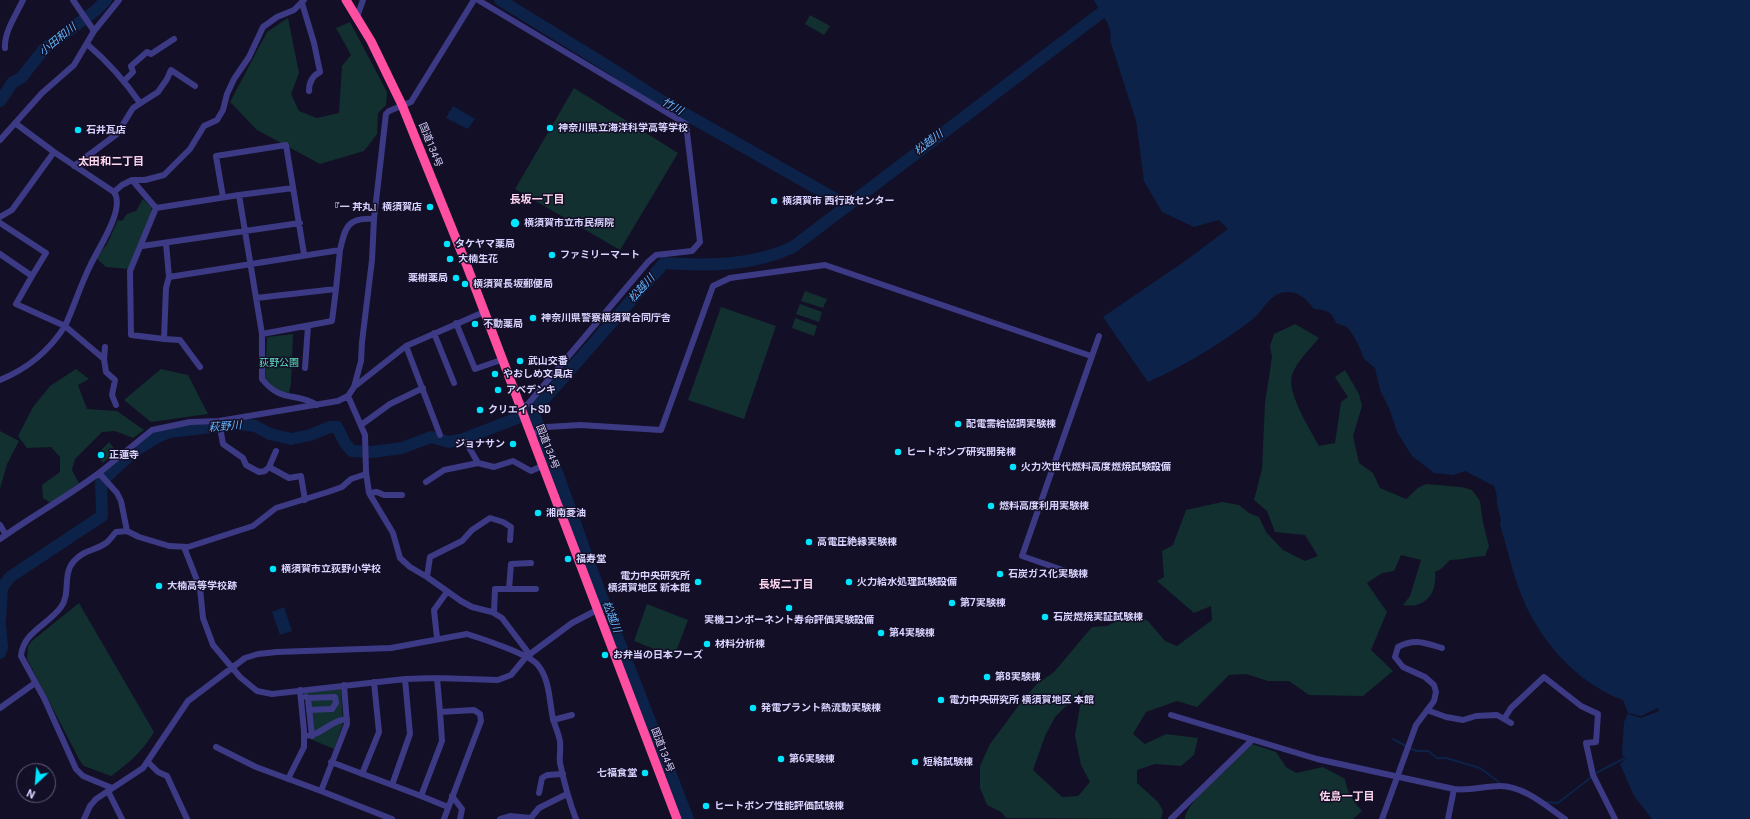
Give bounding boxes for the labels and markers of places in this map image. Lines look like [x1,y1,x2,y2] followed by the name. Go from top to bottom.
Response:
[558,122,688,134] place label: 神奈川県立海洋科学高等学校
[545,123,555,133] marker: 神奈川県立海洋科学高等学校
[86,124,126,136] place label: 石井瓦店
[73,125,83,135] marker: 石井瓦店
[782,195,894,207] place label: 横須賀市 西行政センター
[769,196,779,206] marker: 横須賀市 西行政センター
[330,201,422,213] place label: 『一 丼丸』横須賀店
[425,202,435,212] marker: 『一 丼丸』横須賀店
[509,217,521,229] marker: 横須賀市立市民病院
[524,217,614,229] place label: 横須賀市立市民病院
[455,238,515,250] place label: タケヤマ薬局
[442,239,452,249] marker: タケヤマ薬局
[560,249,640,261] place label: ファミリーマート
[547,250,557,260] marker: ファミリーマート
[458,253,498,265] place label: 大楠生花
[445,254,455,264] marker: 大楠生花
[408,272,448,284] place label: 薬樹薬局
[451,273,461,283] marker: 薬樹薬局
[473,278,553,290] place label: 横須賀長坂郵便局
[460,279,470,289] marker: 横須賀長坂郵便局
[541,312,671,324] place label: 神奈川県警察横須賀合同庁舎
[528,313,538,323] marker: 神奈川県警察横須賀合同庁舎
[483,318,523,330] place label: 不動薬局
[470,319,480,329] marker: 不動薬局
[528,355,568,367] place label: 武山交番
[515,356,525,366] marker: 武山交番
[503,368,573,380] place label: やおしめ文具店
[490,369,500,379] marker: やおしめ文具店
[506,384,556,396] place label: アベデンキ
[493,385,503,395] marker: アベデンキ
[488,404,551,416] place label: クリエイトSD
[475,405,485,415] marker: クリエイトSD
[966,418,1056,430] place label: 配電需給協調実験棟
[953,419,963,429] marker: 配電需給協調実験棟
[455,438,505,450] place label: ジョナサン
[508,439,518,449] marker: ジョナサン
[906,446,1016,458] place label: ヒートポンプ研究開発棟
[893,447,903,457] marker: ヒートポンプ研究開発棟
[109,449,139,461] place label: 正蓮寺
[96,450,106,460] marker: 正蓮寺
[1021,461,1171,473] place label: 火力次世代燃料高度燃焼試験設備
[1008,462,1018,472] marker: 火力次世代燃料高度燃焼試験設備
[999,500,1089,512] place label: 燃料高度利用実験棟
[986,501,996,511] marker: 燃料高度利用実験棟
[546,507,586,519] place label: 湘南菱油
[533,508,543,518] marker: 湘南菱油
[817,536,897,548] place label: 高電圧絶縁実験棟
[804,537,814,547] marker: 高電圧絶縁実験棟
[576,553,606,565] place label: 福寿堂
[563,554,573,564] marker: 福寿堂
[281,563,381,575] place label: 横須賀市立荻野小学校
[268,564,278,574] marker: 横須賀市立荻野小学校
[1008,568,1088,580] place label: 石炭ガス化実験棟
[995,569,1005,579] marker: 石炭ガス化実験棟
[608,570,690,594] place label: 電力中央研究所 横須賀地区 新本館
[857,576,957,588] place label: 火力給水処理試験設備
[693,577,703,587] marker: 電力中央研究所 横須賀地区 新本館
[844,577,854,587] marker: 火力給水処理試験設備
[167,580,237,592] place label: 大楠高等学校跡
[154,581,164,591] marker: 大楠高等学校跡
[960,597,1006,609] place label: 第7実験棟
[947,598,957,608] marker: 第7実験棟
[784,603,794,613] marker: 実機コンポーネント寿命評価実験設備
[1053,611,1143,623] place label: 石炭燃焼実証試験棟
[1040,612,1050,622] marker: 石炭燃焼実証試験棟
[704,614,874,626] place label: 実機コンポーネント寿命評価実験設備
[889,627,935,639] place label: 第4実験棟
[876,628,886,638] marker: 第4実験棟
[715,638,765,650] place label: 材料分析棟
[702,639,712,649] marker: 材料分析棟
[613,649,703,661] place label: お弁当の日本フーズ
[600,650,610,660] marker: お弁当の日本フーズ
[995,671,1041,683] place label: 第8実験棟
[982,672,992,682] marker: 第8実験棟
[949,694,1094,706] place label: 電力中央研究所 横須賀地区 本館
[936,695,946,705] marker: 電力中央研究所 横須賀地区 本館
[761,702,881,714] place label: 発電プラント熱流動実験棟
[748,703,758,713] marker: 発電プラント熱流動実験棟
[789,753,835,765] place label: 第6実験棟
[776,754,786,764] marker: 第6実験棟
[923,756,973,768] place label: 短絡試験棟
[910,757,920,767] marker: 短絡試験棟
[597,767,637,779] place label: 七福食堂
[640,768,650,778] marker: 七福食堂
[714,800,844,812] place label: ヒートポンプ性能評価試験棟
[701,801,711,811] marker: ヒートポンプ性能評価試験棟

